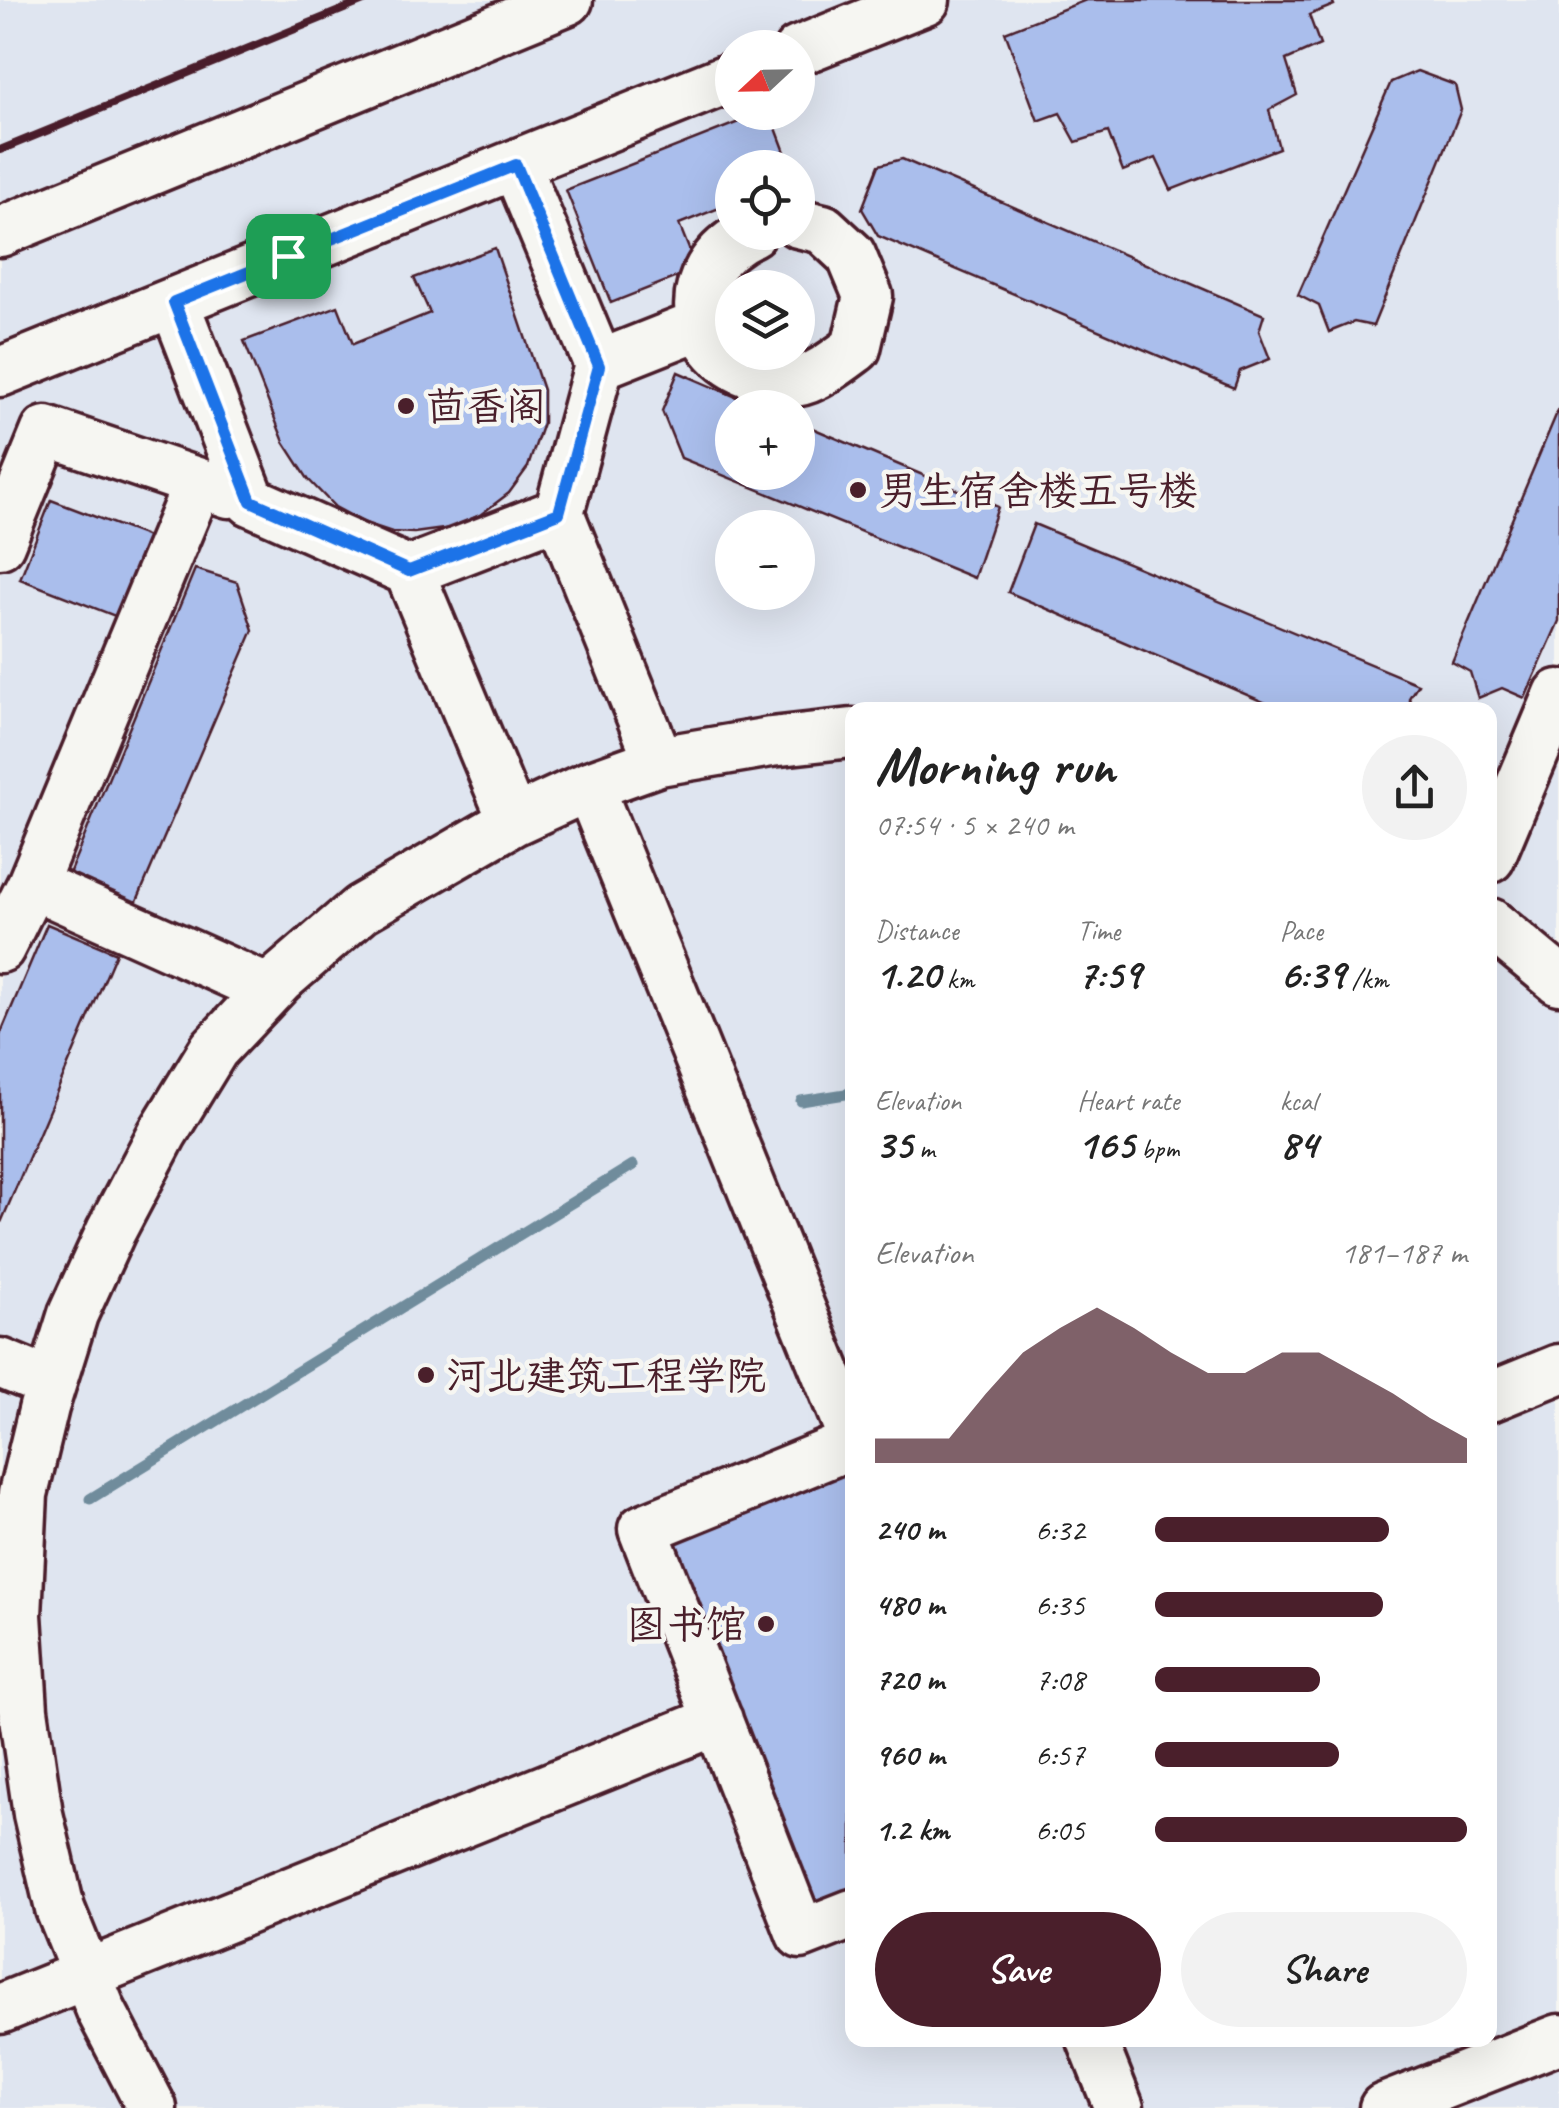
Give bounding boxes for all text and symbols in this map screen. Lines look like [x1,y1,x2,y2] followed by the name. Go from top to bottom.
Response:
[715,30,815,130] north arrow
[715,30,815,610] map controls
[715,150,815,250] button: locate
[246,214,331,299] pin
[261,229,316,284] icon: arrive
[715,270,815,370] button: layers
[426,382,546,432] place label: 茴香阁
[715,390,815,490] button: +
[395,395,417,417] marker: 茴香阁
[878,466,1198,516] place label: 男生宿舍楼五号楼
[847,479,869,501] marker: 男生宿舍楼五号楼
[715,510,815,610] button: −
[875,731,1115,801] text: Morning run
[1362,735,1467,840] button: share
[875,804,1073,845] text: 07:54 · 5 × 240 m
[875,913,959,948] text: Distance
[1077,913,1120,948] text: Time
[1280,913,1323,948] text: Pace
[875,948,940,1001] text: 1.20
[1077,948,1141,1001] text: 7:59
[1280,948,1345,1001] text: 6:39
[940,961,974,996] text: km
[1345,961,1388,996] text: /km
[875,1083,961,1118] text: Elevation
[1077,1083,1179,1118] text: Heart rate
[1280,1083,1317,1118] text: kcal
[875,1118,912,1171] text: 35
[1077,1118,1134,1171] text: 165
[1280,1118,1317,1171] text: 84
[912,1131,935,1166] text: m
[1134,1131,1179,1166] text: bpm
[875,1232,973,1273] text: Elevation
[1341,1232,1467,1273] text: 181–187 m
[446,1351,766,1401] place label: 河北建筑工程学院
[415,1364,437,1386] marker: 河北建筑工程学院
[875,1509,944,1550] text: 240 m
[1035,1509,1085,1550] text: 6:32
[875,1584,944,1625] text: 480 m
[1035,1584,1085,1625] text: 6:35
[626,1600,746,1650] place label: 图书馆
[755,1613,777,1635] marker: 图书馆
[875,1659,944,1700] text: 720 m
[1035,1659,1085,1700] text: 7:08
[875,1734,944,1775] text: 960 m
[1035,1734,1085,1775] text: 6:57
[875,1809,949,1850] text: 1.2 km
[1035,1809,1085,1850] text: 6:05
[875,1912,1161,2027] button: Save
[1181,1912,1467,2027] button: Share

